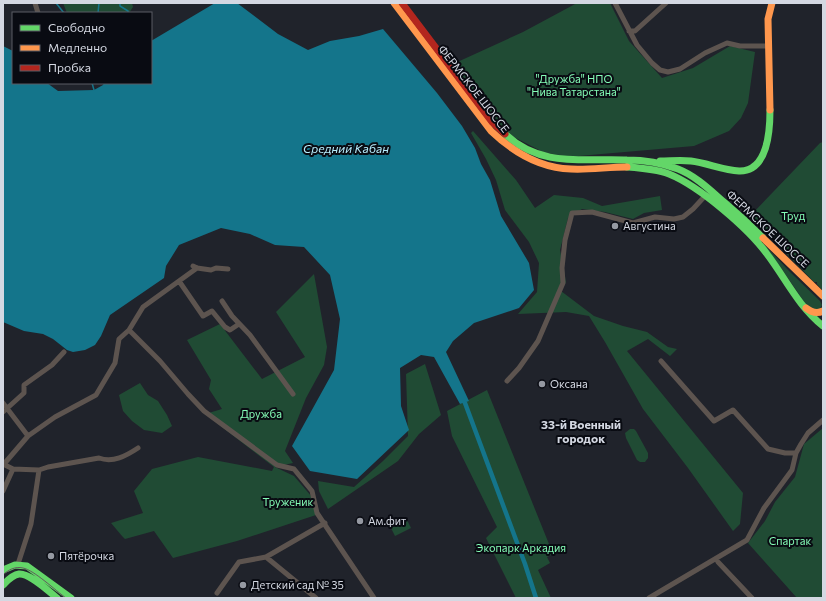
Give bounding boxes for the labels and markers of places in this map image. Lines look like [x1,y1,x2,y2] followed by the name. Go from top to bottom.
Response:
[623,219,676,232] place label: Августина
[610,221,620,231] marker: Августина
[550,377,588,390] place label: Оксана
[537,379,547,389] marker: Оксана
[368,514,406,527] place label: Ам.фит
[355,516,365,526] marker: Ам.фит
[59,549,114,562] place label: Пятёрочка
[46,551,56,561] marker: Пятёрочка
[251,578,344,591] place label: Детский сад № 35
[238,580,248,590] marker: Детский сад № 35

